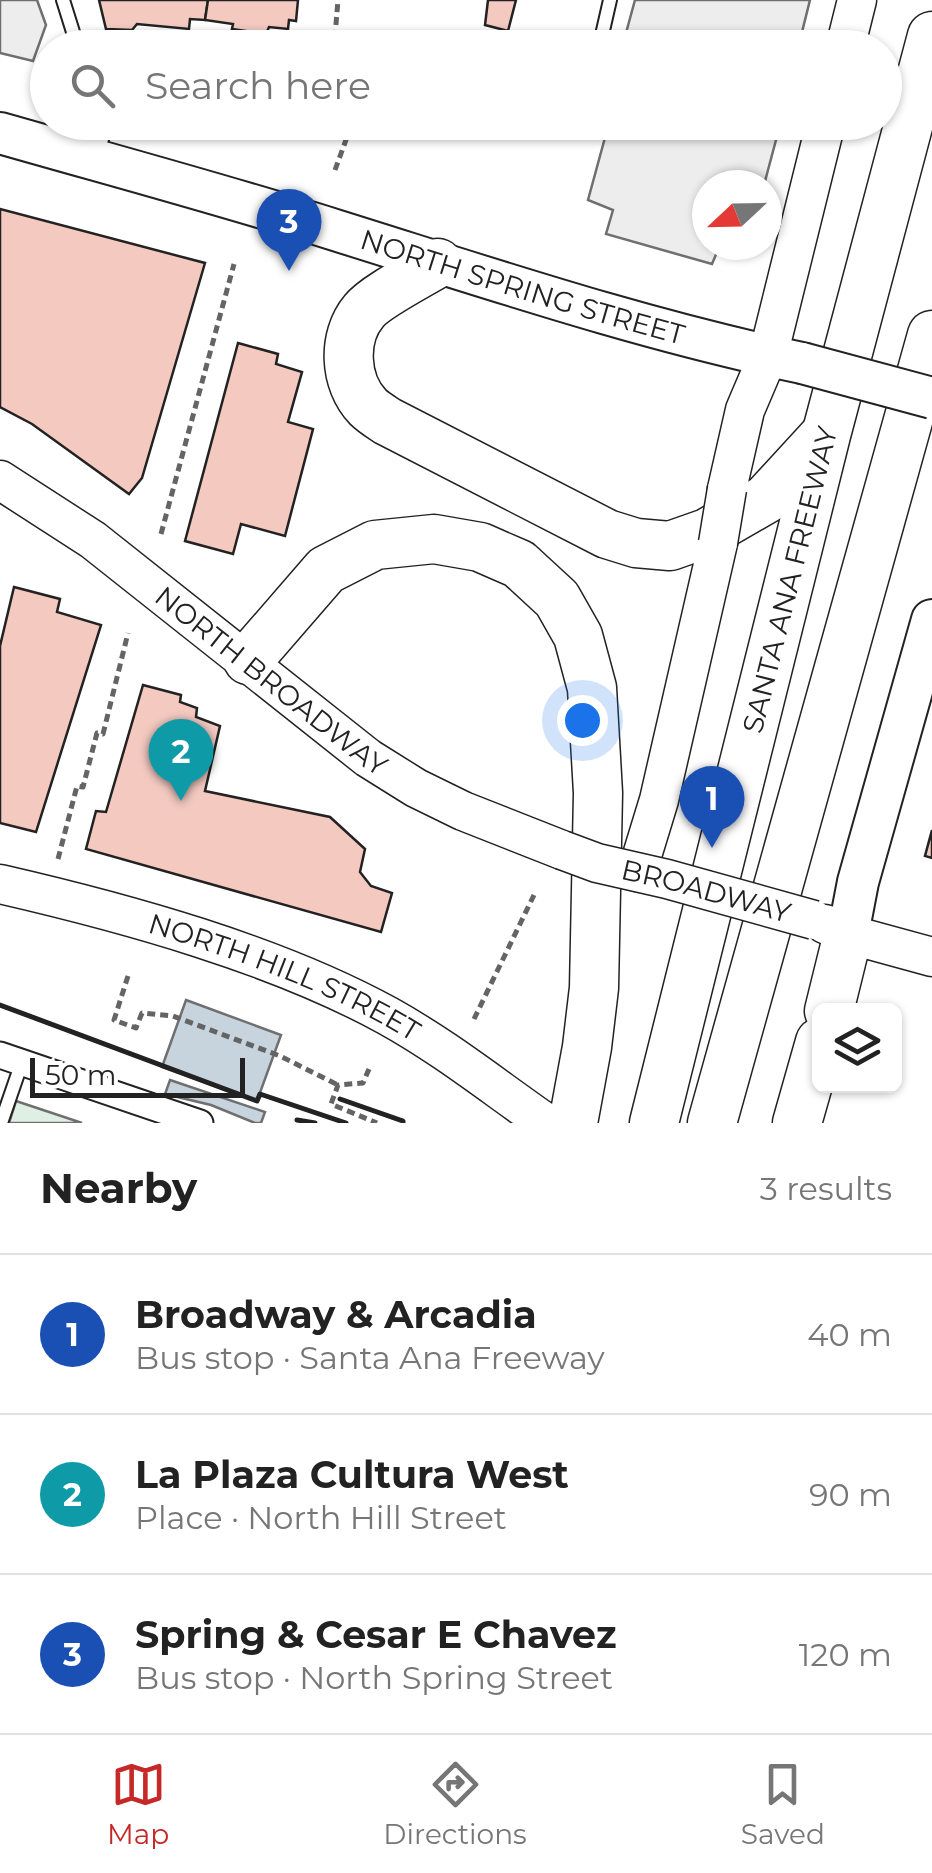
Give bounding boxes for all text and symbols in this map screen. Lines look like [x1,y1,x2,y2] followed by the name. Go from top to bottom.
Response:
[30,30,902,140] search box
[65,58,120,113] icon: search
[145,62,371,109] text: Search here
[692,170,782,260] north arrow
[256,188,322,271] pin: 3
[356,222,688,352] street label: NORTH SPRING STREET
[735,423,845,736] street label: SANTA ANA FREEWAY
[148,579,394,783] street label: NORTH BROADWAY
[557,695,608,746] your location
[148,718,214,801] pin: 2
[680,766,744,848] pin: 1
[618,852,795,930] street label: BROADWAY
[145,906,426,1048] street label: NORTH HILL STREET
[812,1003,902,1093] map controls
[812,1003,902,1093] button: layers
[30,1053,245,1098] scale bar
[45,1058,116,1092] text: 50 m
[40,1162,197,1214] text: Nearby
[760,1169,892,1208] text: 3 results
[135,1291,537,1338] text: Broadway & Arcadia
[66,1315,79,1354] text: 1
[807,1315,892,1354] text: 40 m
[135,1338,605,1377] text: Bus stop · Santa Ana Freeway
[135,1451,569,1498] text: La Plaza Cultura West
[63,1475,82,1514] text: 2
[809,1475,892,1514] text: 90 m
[135,1498,507,1537] text: Place · North Hill Street
[135,1611,617,1658] text: Spring & Cesar E Chavez
[63,1635,82,1674] text: 3
[799,1635,892,1674] text: 120 m
[135,1658,613,1697] text: Bus stop · North Spring Street
[107,1757,169,1851] tab: Map
[383,1757,527,1851] tab: Directions
[741,1757,825,1851] tab: Saved

